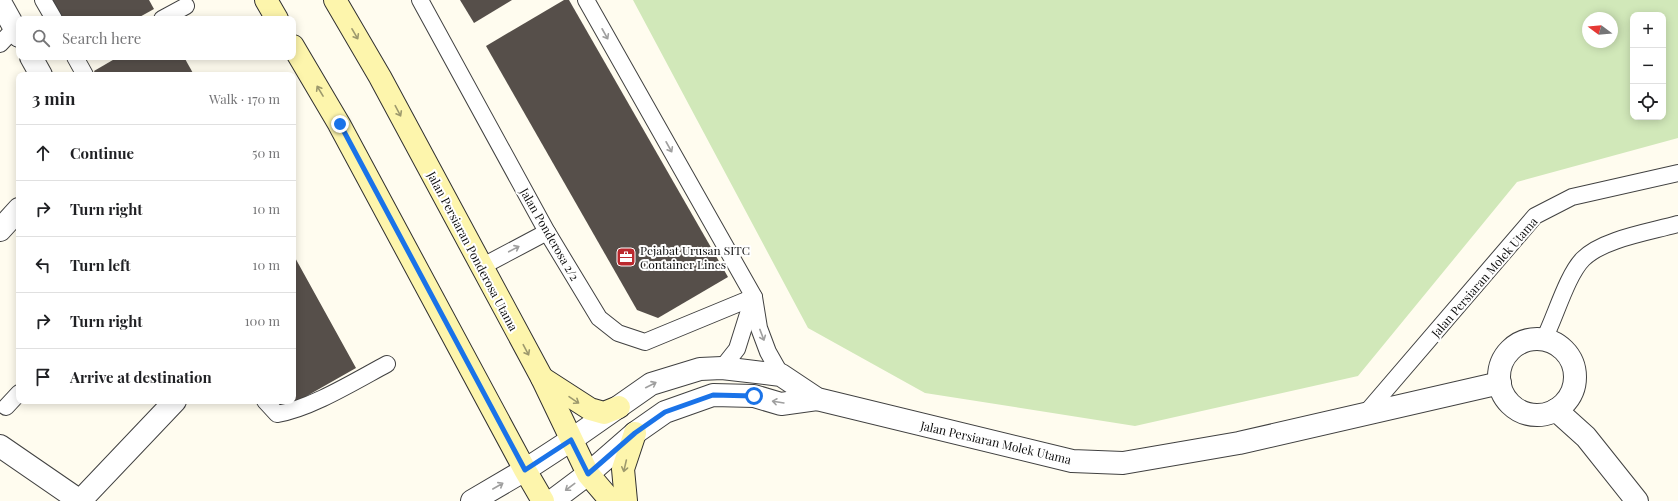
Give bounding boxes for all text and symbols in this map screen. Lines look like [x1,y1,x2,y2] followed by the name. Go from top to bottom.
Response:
[1582,12,1618,48] north arrow
[1630,12,1666,120] map controls
[1630,12,1666,48] button: +
[16,16,296,60] search box
[30,27,52,49] icon: search
[62,28,141,48] text: Search here
[351,28,359,40] one-way arrow
[602,28,610,40] one-way arrow
[1630,48,1666,84] button: −
[1630,84,1666,120] button: locate
[315,85,323,97] one-way arrow
[32,87,75,109] text: 3 min
[209,90,280,107] text: Walk · 170 m
[395,105,402,117] one-way arrow
[331,115,349,133] route end
[666,141,674,153] one-way arrow
[32,142,54,164] icon: ahead
[70,143,134,163] text: Continue
[252,144,280,161] text: 50 m
[424,168,522,334] street label: Jalan Persiaran Ponderosa Utama
[516,184,583,283] street label: Jalan Ponderosa 2/2
[32,198,54,220] icon: right
[70,199,143,219] text: Turn right
[253,200,280,217] text: 10 m
[1427,213,1541,341] street label: Jalan Persiaran Molek Utama
[640,242,750,272] place label: Pejabat Urusan SITC Container Lines
[508,245,520,252] one-way arrow
[615,246,637,268] office icon: Pejabat Urusan SITC Container Lines
[32,254,54,276] icon: left
[70,255,131,275] text: Turn left
[253,256,280,273] text: 10 m
[32,310,54,332] icon: right
[70,311,143,331] text: Turn right
[245,312,280,329] text: 100 m
[758,328,766,340] one-way arrow
[523,344,531,356] one-way arrow
[32,366,54,388] icon: arrive
[70,367,212,387] text: Arrive at destination
[645,381,657,388] one-way arrow
[745,387,763,405] route start
[568,396,579,404] one-way arrow
[772,398,785,406] one-way arrow
[918,417,1073,467] street label: Jalan Persiaran Molek Utama
[620,460,628,473] one-way arrow
[492,481,504,489] one-way arrow
[564,483,575,492] one-way arrow

